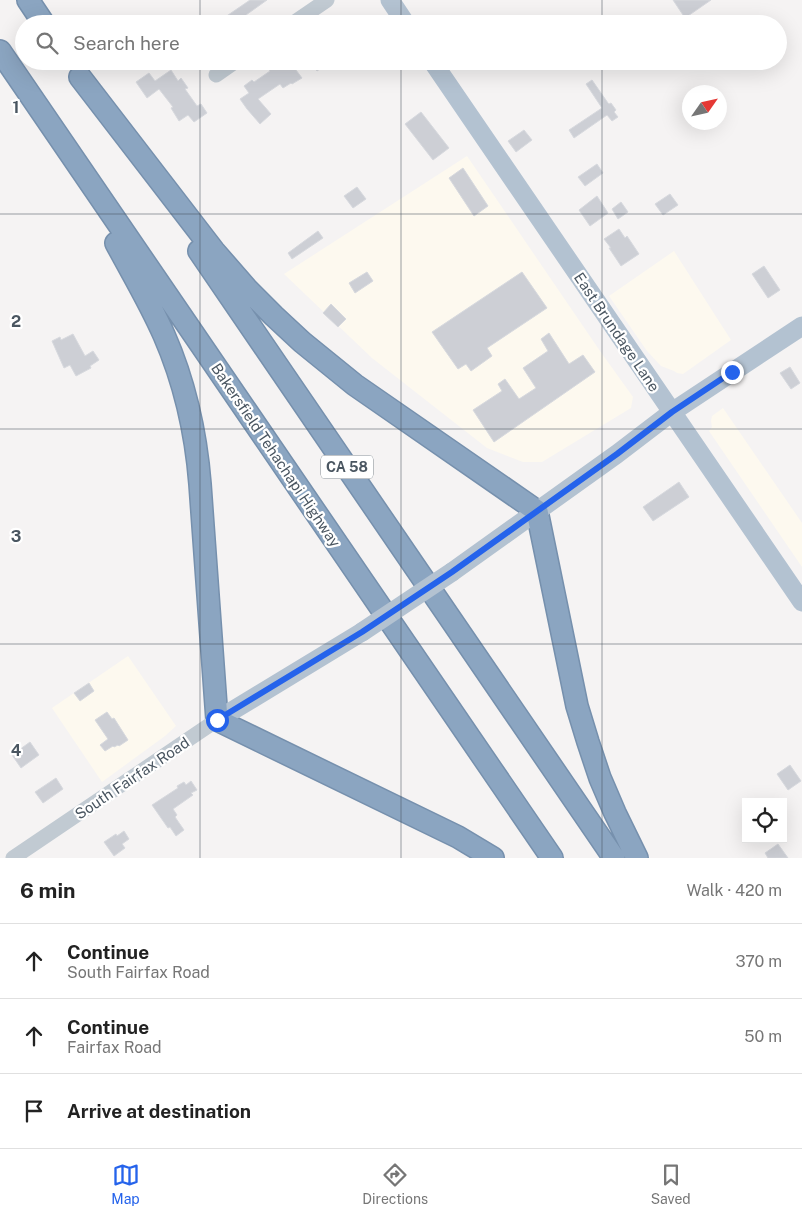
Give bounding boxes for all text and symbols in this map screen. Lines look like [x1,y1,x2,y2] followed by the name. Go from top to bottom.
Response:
[15,15,787,70] search box
[33,29,61,57] icon: search
[73,32,180,54] text: Search here
[682,85,727,130] north arrow
[13,98,19,117] text: 1
[571,269,663,395] street label: East Brundage Lane
[11,312,21,331] text: 2
[208,360,344,550] street label: Bakersfield Tehachapi Highway
[721,361,744,384] route end
[321,456,373,478] road number: CA 58
[11,527,21,546] text: 3
[206,709,229,732] route start
[72,734,192,822] street label: South Fairfax Road
[11,741,22,760] text: 4
[742,798,787,843] map controls
[742,798,787,843] button: locate
[20,878,76,903] text: 6 min
[686,881,782,900] text: Walk · 420 m
[67,941,149,963] text: Continue
[20,947,48,975] icon: ahead
[735,952,782,971] text: 370 m
[67,963,210,982] text: South Fairfax Road
[67,1016,149,1038] text: Continue
[20,1022,48,1050] icon: ahead
[744,1027,782,1046] text: 50 m
[67,1038,162,1057] text: Fairfax Road
[20,1097,48,1125] icon: arrive
[67,1100,251,1122] text: Arrive at destination
[111,1161,140,1207] tab: Map
[362,1161,428,1207] tab: Directions
[651,1161,691,1207] tab: Saved

